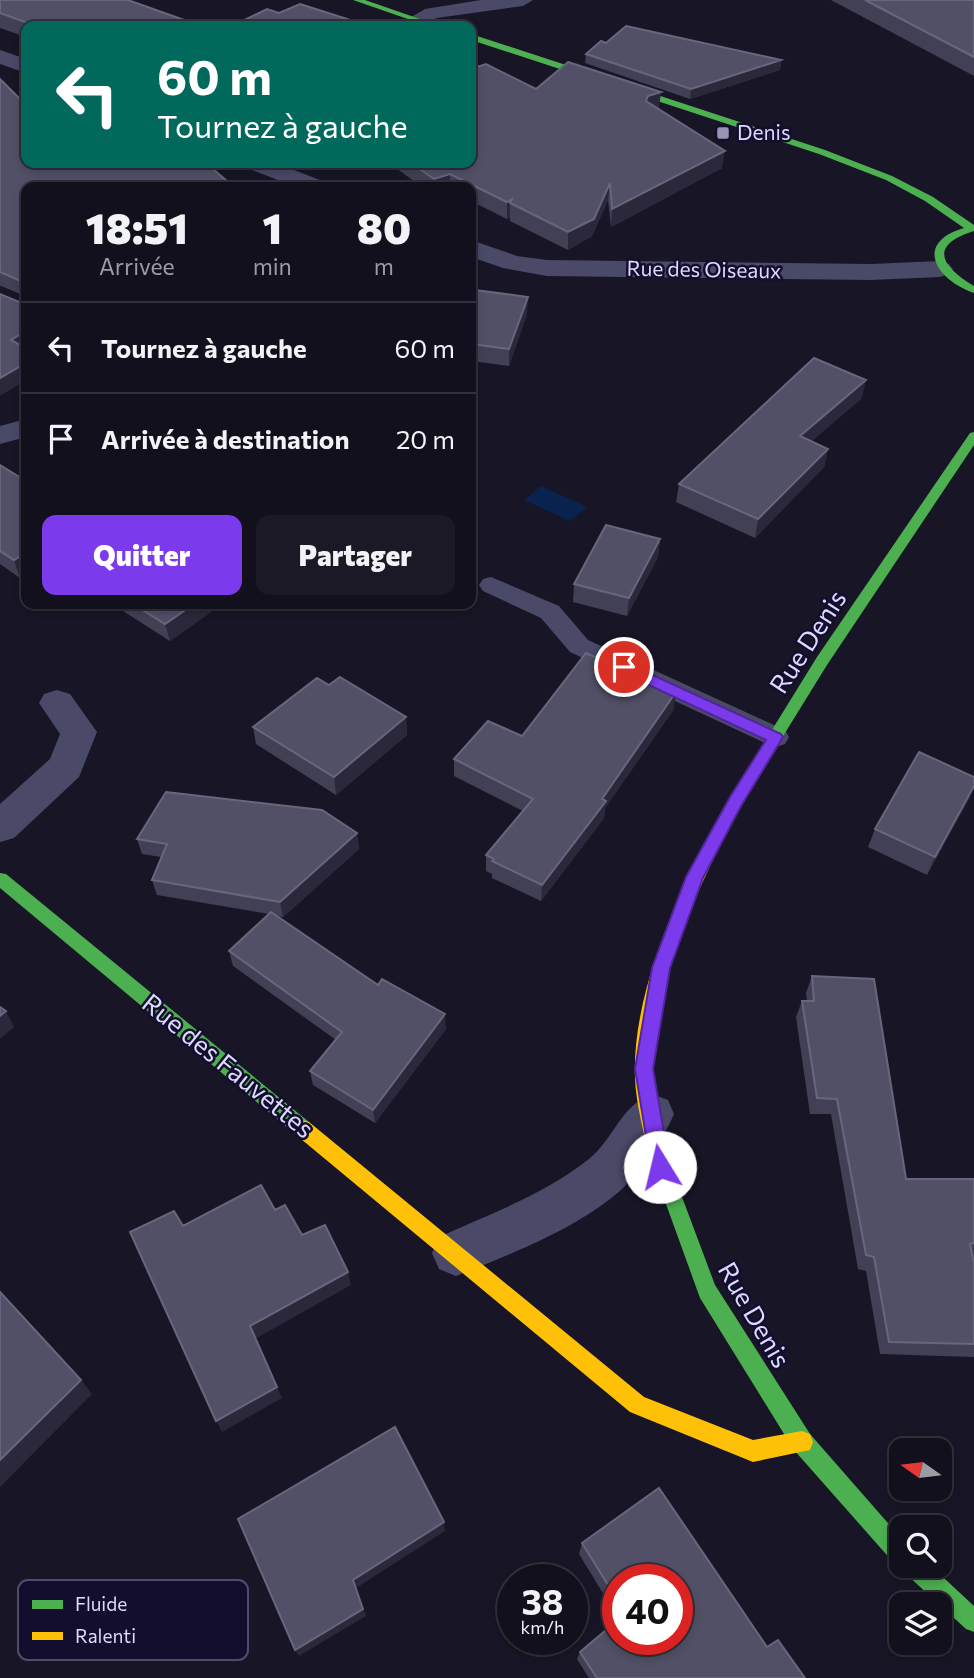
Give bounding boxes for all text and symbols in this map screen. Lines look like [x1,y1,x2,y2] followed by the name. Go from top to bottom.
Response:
[157,45,272,105] text: 60 m
[42,49,133,140] icon: left
[157,105,408,145] text: Tournez à gauche
[737,119,791,144] place label: Denis
[715,125,731,141] marker: Denis
[86,201,188,253] text: 18:51
[262,201,282,253] text: 1
[357,201,411,253] text: 80
[99,252,175,280] text: Arrivée
[253,252,292,280] text: min
[374,252,394,280] text: m
[626,255,782,282] street label: Rue des Oiseaux
[42,329,80,367] icon: left
[101,332,307,363] text: Tournez à gauche
[395,332,455,363] text: 60 m
[42,420,80,458] icon: arrive
[101,423,349,454] text: Arrivée à destination
[396,423,455,454] text: 20 m
[42,515,242,595] button: Quitter
[256,515,455,595] button: Partager
[762,584,852,699] street label: Rue Denis
[594,637,654,697] pin
[605,648,643,686] icon: arrive
[137,986,321,1143] street label: Rue des Fauvettes
[623,1130,697,1204] position arrow
[713,1256,798,1373] street label: Rue Denis
[889,1438,952,1502] north arrow
[889,1438,952,1655] map controls
[889,1515,952,1578] button: search
[602,1564,693,1655] speed limit sign: 40
[521,1579,564,1622] text: 38
[18,1580,248,1660] legend
[75,1592,127,1615] text: Fluide
[889,1592,952,1655] button: layers
[521,1616,564,1638] text: km/h
[75,1624,136,1647] text: Ralenti

